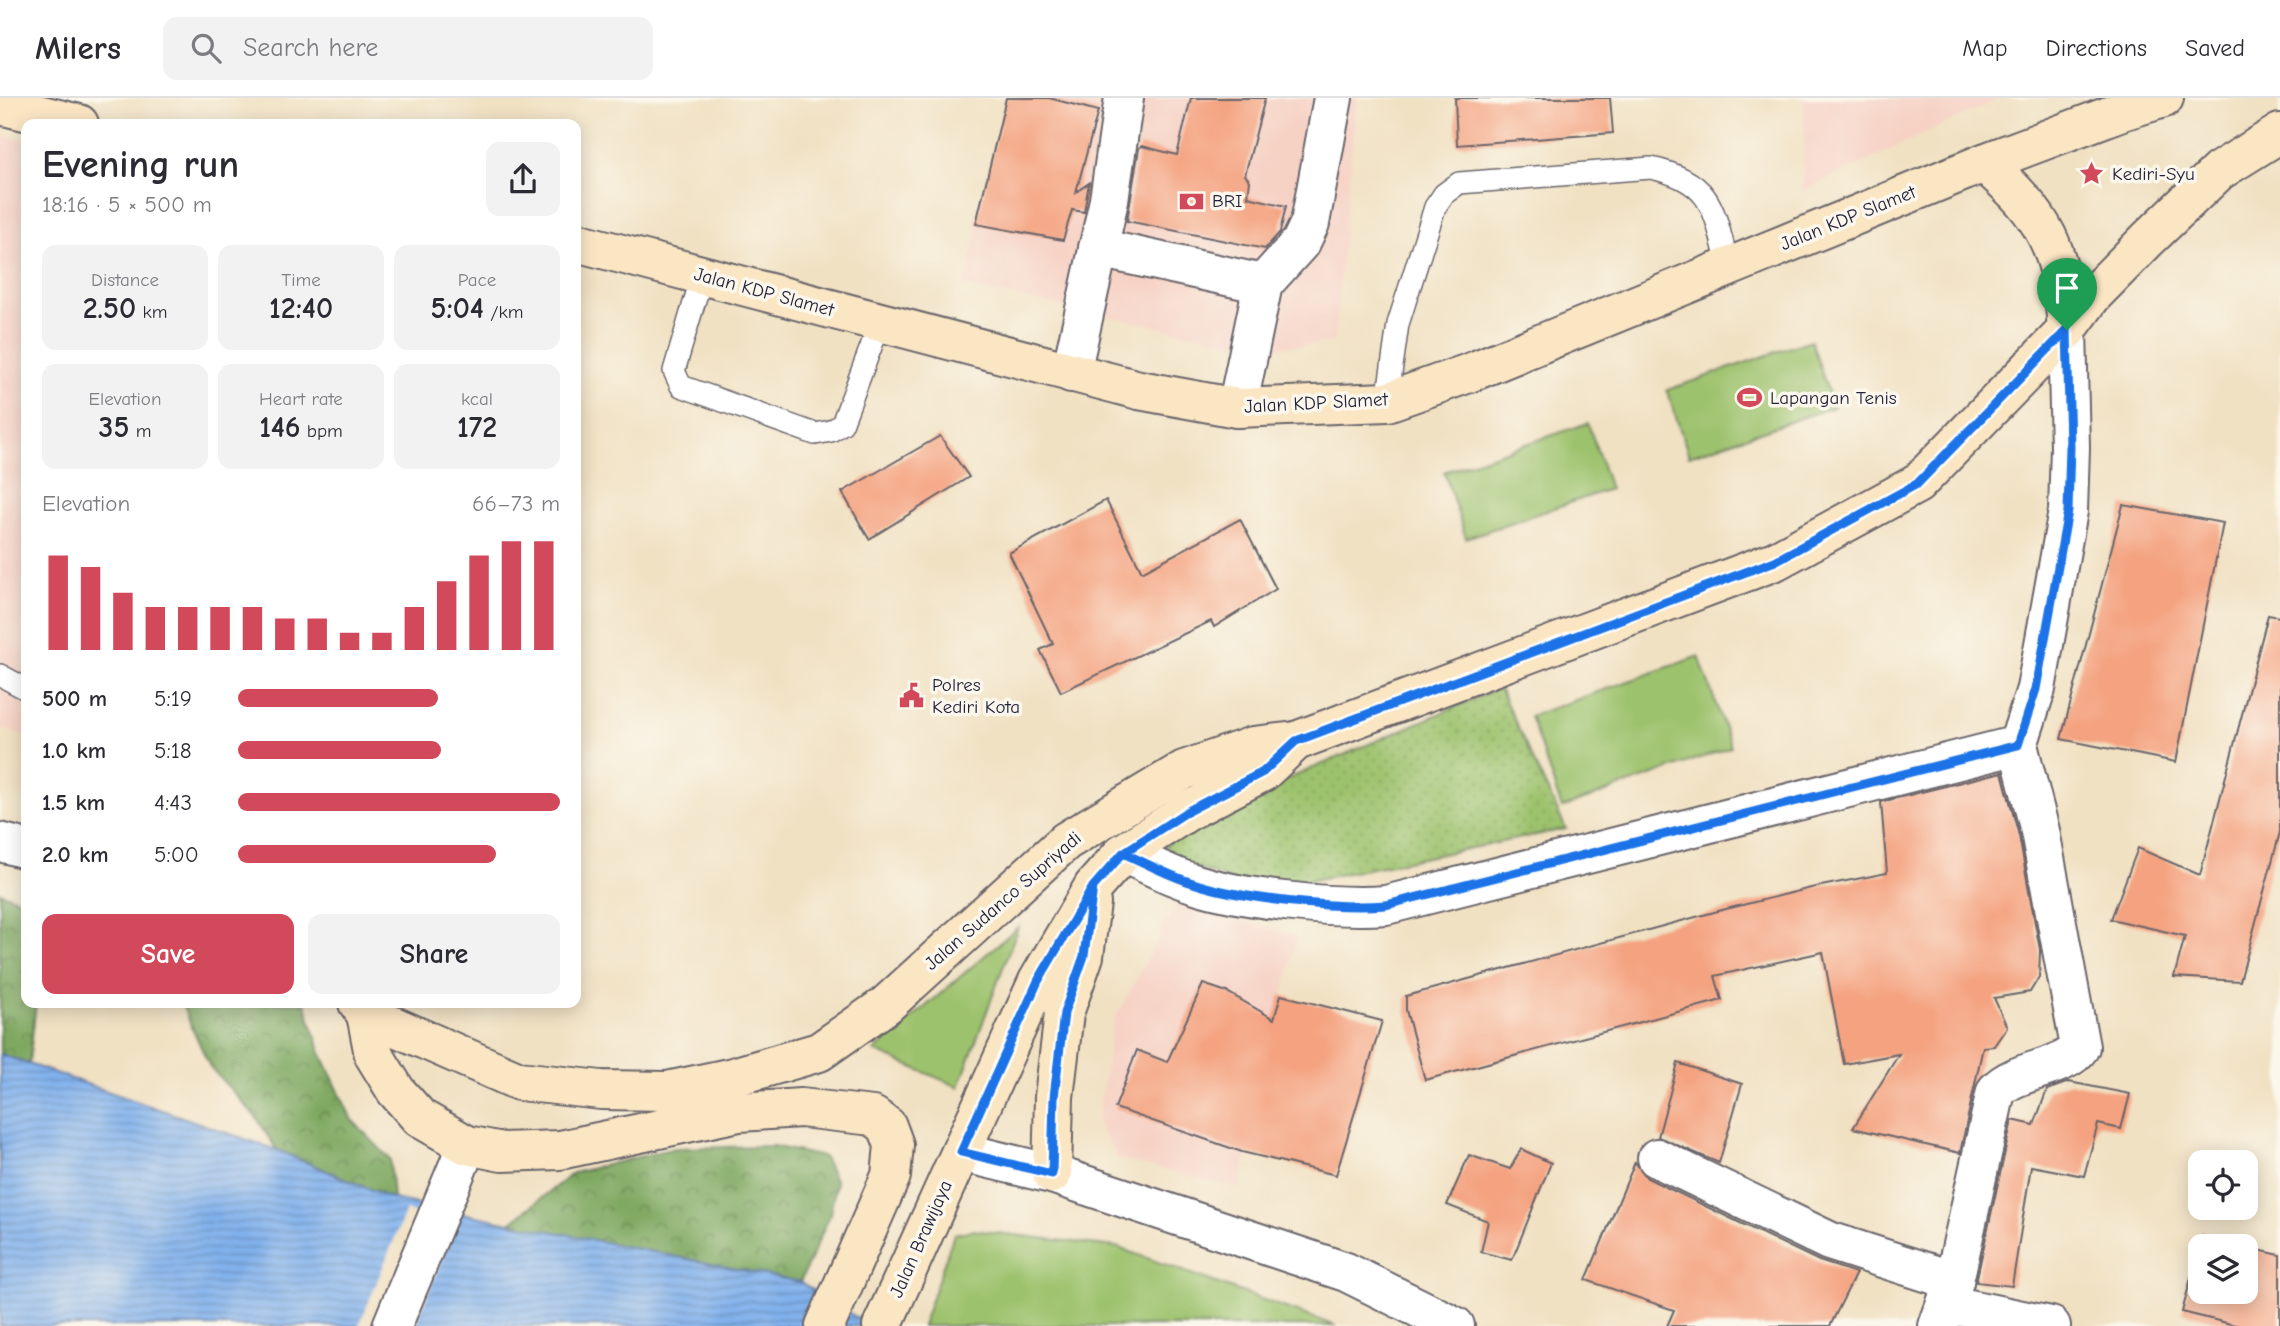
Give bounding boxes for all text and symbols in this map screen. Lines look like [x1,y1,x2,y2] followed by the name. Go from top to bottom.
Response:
[163,17,653,80] search box
[35,29,121,67] text: Milers
[187,29,225,67] icon: search
[243,33,378,63] text: Search here
[1962,34,2008,62] text: Map
[2046,34,2147,62] text: Directions
[2185,34,2245,62] text: Saved
[486,142,560,216] button: share
[42,143,239,187] text: Evening run
[2078,160,2106,188] place icon: Kediri-Syu
[2112,163,2195,185] place label: Kediri-Syu
[1777,181,1919,255] street label: Jalan KDP Slamet
[1178,187,1206,215] bank icon: BRI
[1212,190,1243,212] place label: BRI
[42,191,212,218] text: 18:16 · 5 × 500 m
[2037,258,2097,330] pin
[692,263,837,321] street label: Jalan KDP Slamet
[91,269,159,291] text: Distance
[281,269,321,291] text: Time
[458,269,496,291] text: Pace
[2048,269,2086,307] icon: arrive
[83,291,136,326] text: 2.50
[269,291,333,326] text: 12:40
[431,291,484,326] text: 5:04
[136,301,167,323] text: km
[484,301,523,323] text: /km
[1736,384,1764,412] sports icon: Lapangan Tenis
[1770,387,1897,409] place label: Lapangan Tenis
[89,388,161,410] text: Elevation
[259,388,343,410] text: Heart rate
[461,388,493,410] text: kcal
[1244,388,1389,418] street label: Jalan KDP Slamet
[99,410,129,445] text: 35
[259,410,300,445] text: 146
[457,410,497,445] text: 172
[129,420,151,442] text: m
[300,420,343,442] text: bpm
[42,490,130,517] text: Elevation
[472,490,560,517] text: 66–73 m
[932,674,1020,718] place label: Polres Kediri Kota
[898,682,926,710] public building icon: Polres Kediri Kota
[42,685,107,712] text: 500 m
[154,685,192,712] text: 5:19
[42,737,106,764] text: 1.0 km
[154,737,192,764] text: 5:18
[42,789,105,816] text: 1.5 km
[154,789,192,816] text: 4:43
[920,827,1086,975] street label: Jalan Sudanco Supriyadi
[42,841,108,868] text: 2.0 km
[154,841,199,868] text: 5:00
[42,914,294,994] button: Save
[308,914,560,994] button: Share
[2188,1150,2258,1304] map controls
[2188,1150,2258,1220] button: locate
[885,1177,957,1301] street label: Jalan Brawijaya
[2188,1234,2258,1304] button: layers

